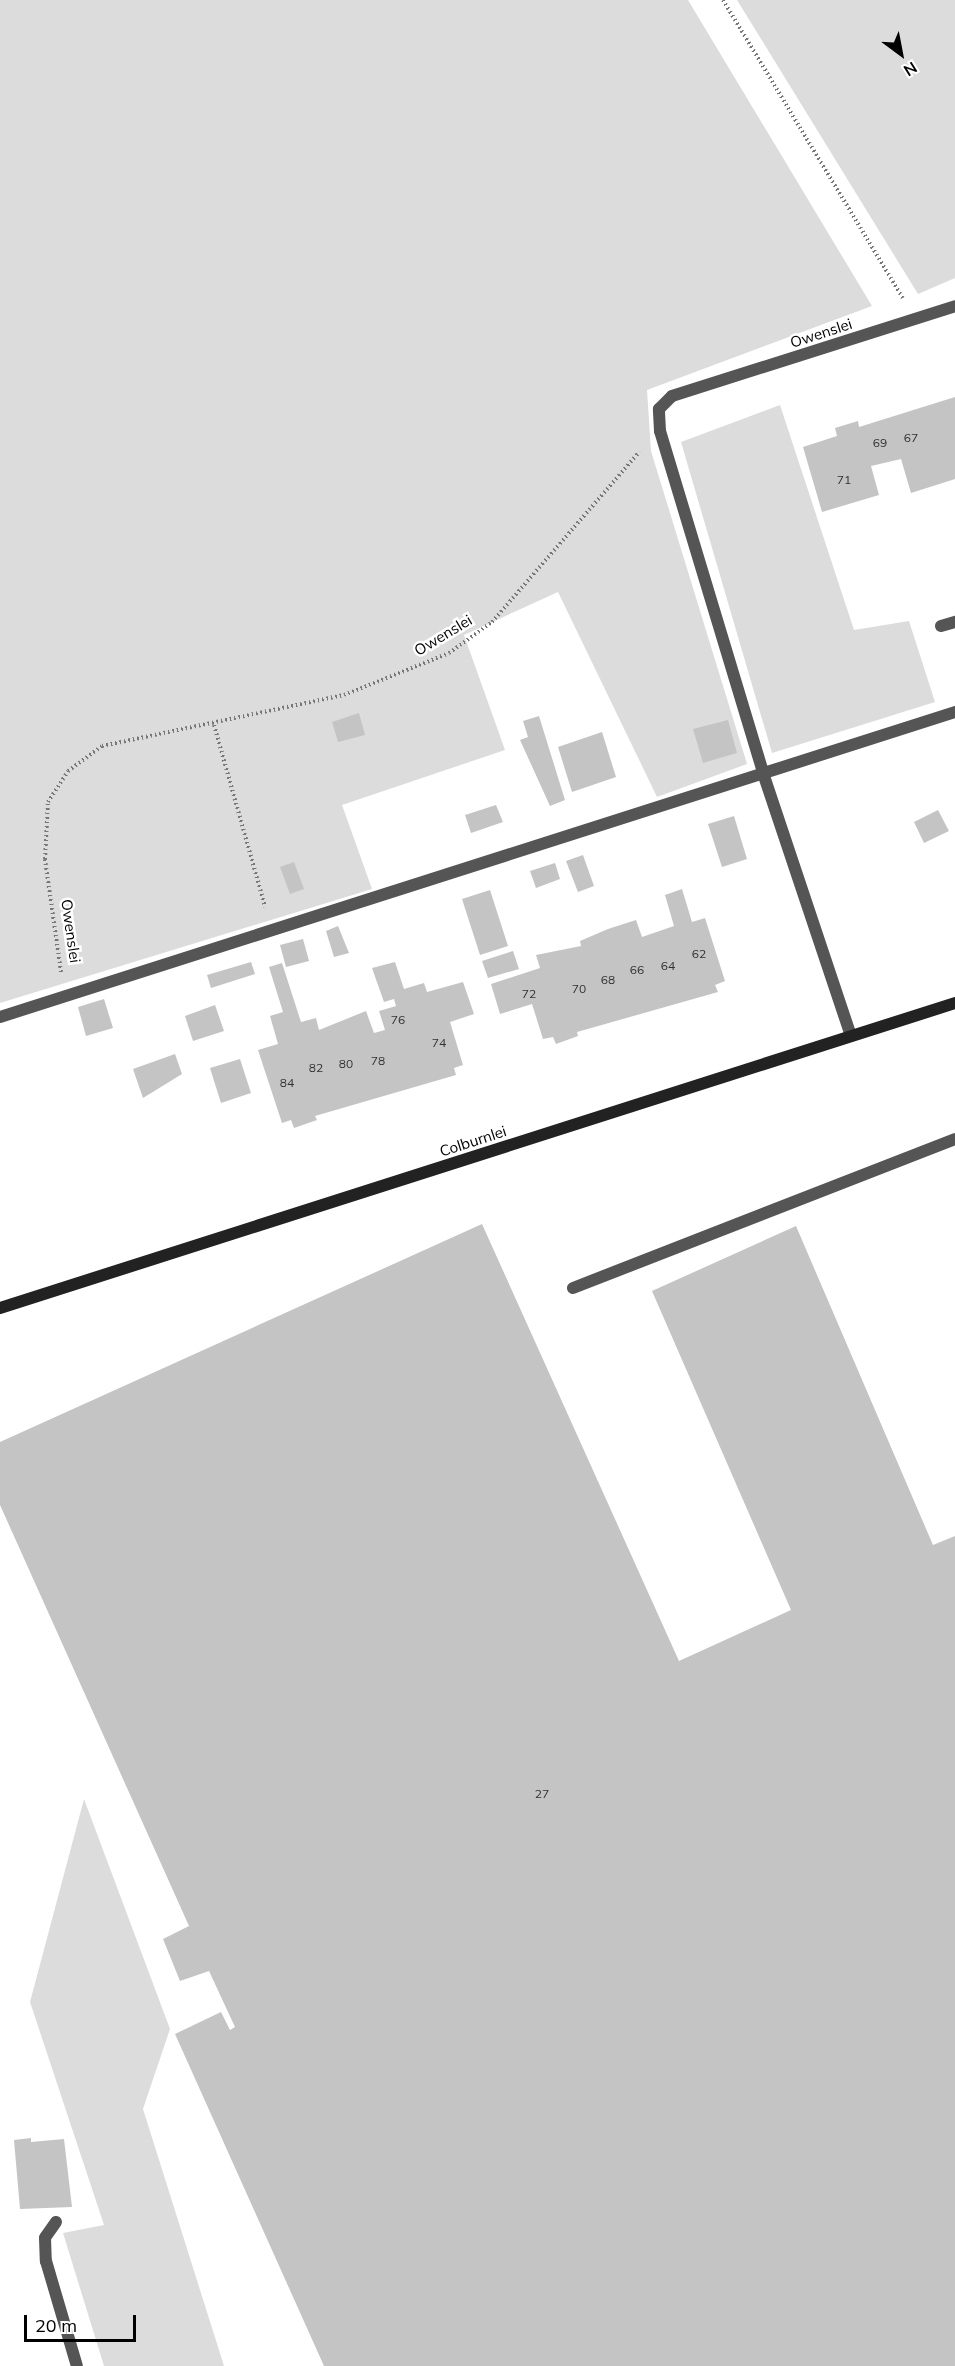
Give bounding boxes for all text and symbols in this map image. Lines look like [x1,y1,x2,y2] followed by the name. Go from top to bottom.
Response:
[871,24,931,84] north arrow
[900,58,921,81] text: N
[788,315,854,351] street label: Owenslei
[904,431,918,445] house number: 67
[873,436,887,450] house number: 69
[837,473,851,487] house number: 71
[411,611,475,659] street label: Owenslei
[58,898,84,964] street label: Owenslei
[692,947,706,961] house number: 62
[661,959,675,973] house number: 64
[630,963,644,977] house number: 66
[601,973,615,987] house number: 68
[572,982,586,996] house number: 70
[522,987,536,1001] house number: 72
[391,1013,405,1027] house number: 76
[432,1036,446,1050] house number: 74
[371,1054,385,1068] house number: 78
[339,1057,353,1071] house number: 80
[309,1061,323,1075] house number: 82
[280,1076,294,1090] house number: 84
[437,1122,509,1160] street label: Colburnlei
[535,1787,549,1801] house number: 27
[27,2303,140,2341] scale bar
[35,2314,77,2337] text: 20 m

